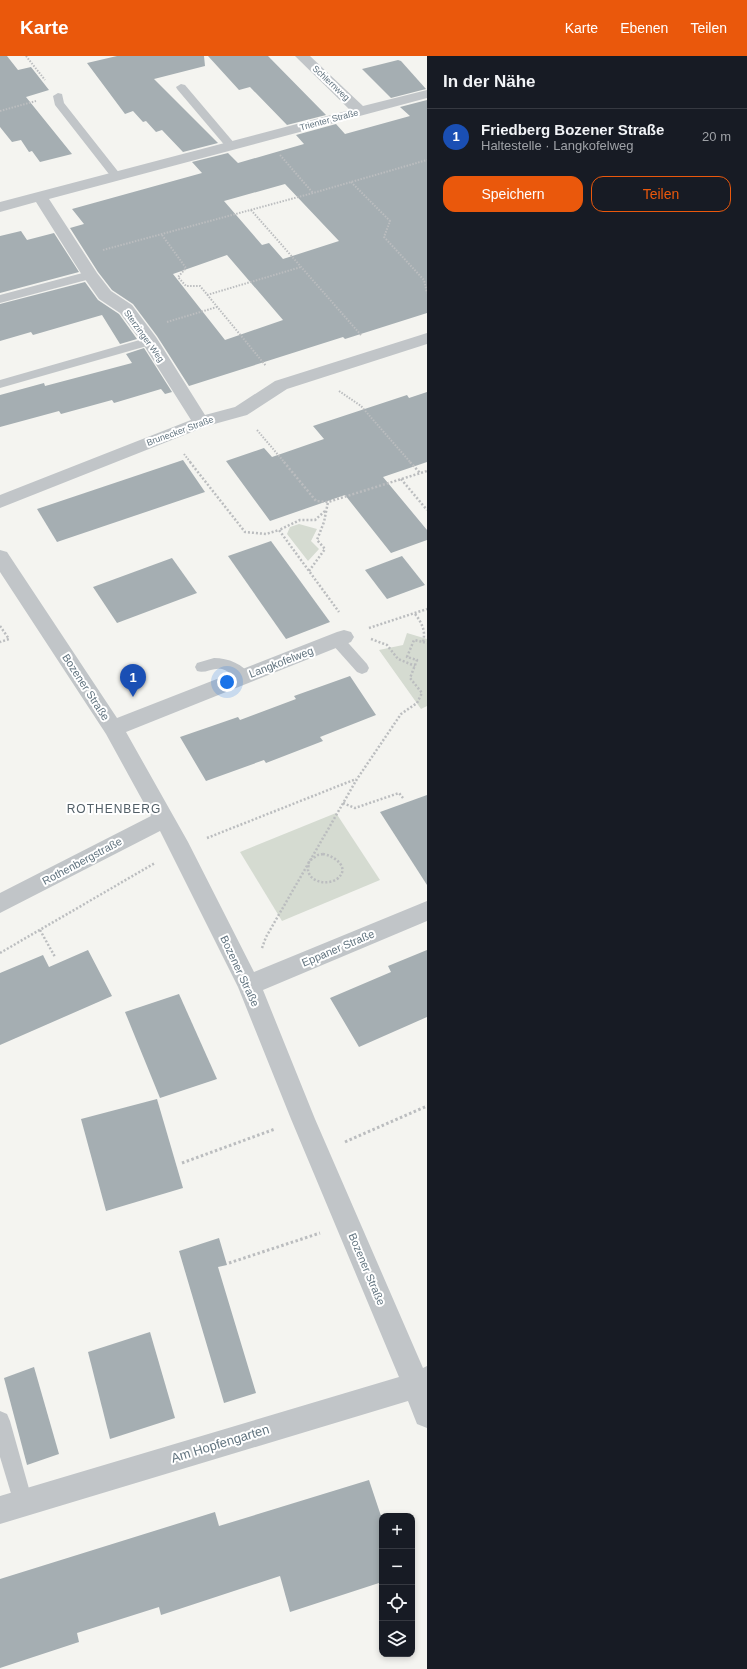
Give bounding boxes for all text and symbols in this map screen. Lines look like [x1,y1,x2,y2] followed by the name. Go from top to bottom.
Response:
[20,17,69,38] text: Karte
[565,20,598,36] text: Karte
[620,20,668,36] text: Ebenen
[690,20,727,36] text: Teilen
[310,63,352,103] street label: Schlernweg
[443,72,536,91] text: In der Nähe
[299,107,359,133] street label: Trienter Straße
[481,121,664,138] text: Friedberg Bozener Straße
[452,129,460,144] text: 1
[702,129,731,144] text: 20 m
[481,138,633,153] text: Haltestelle · Langkofelweg
[443,176,583,212] button: Speichern
[591,176,731,212] button: Teilen
[122,308,166,364] street label: Sterzinger Weg
[145,414,215,448] street label: Brunecker Straße
[247,644,315,680] street label: Langkofelweg
[60,651,112,723] street label: Bozener Straße
[120,664,146,697] pin: 1
[217,672,237,692] your location
[67,802,161,816] district label: ROTHENBERG
[40,835,124,887] street label: Rothenbergstraße
[300,927,376,969] street label: Eppaner Straße
[218,934,262,1008] street label: Bozener Straße
[346,1231,388,1307] street label: Bozener Straße
[169,1421,271,1466] street label: Am Hopfengarten
[379,1513,415,1657] map controls
[379,1513,415,1549] button: +
[379,1549,415,1585] button: −
[379,1585,415,1621] button: locate
[379,1621,415,1657] button: layers

